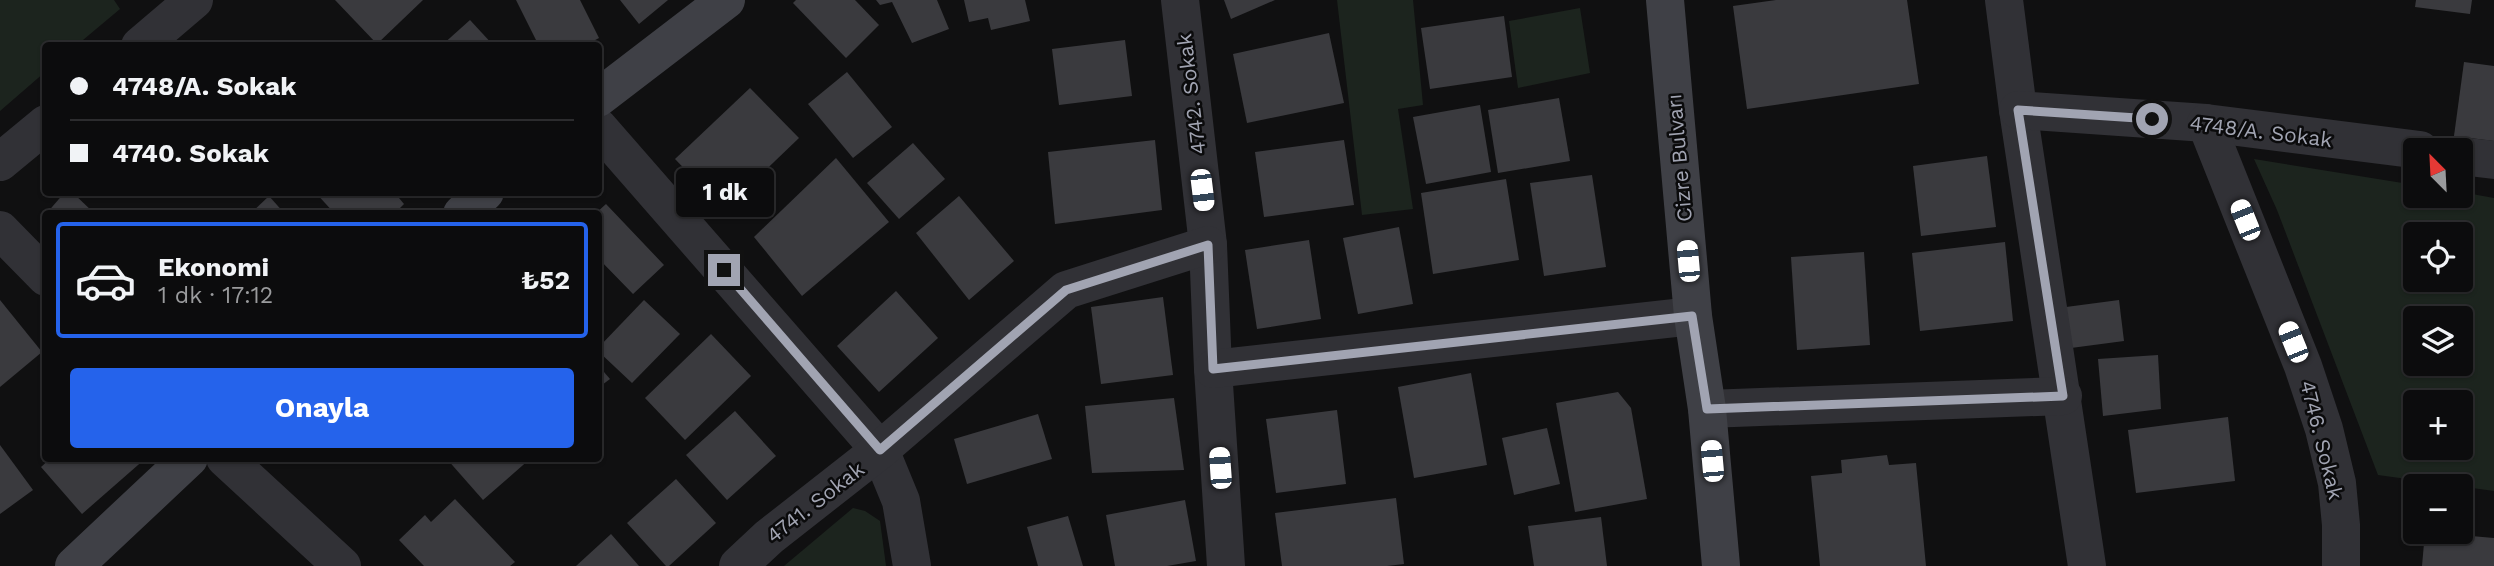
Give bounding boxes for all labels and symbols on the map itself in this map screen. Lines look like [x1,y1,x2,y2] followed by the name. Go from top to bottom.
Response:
[1171,32,1211,156] street label: 4742. Sokak
[1661,93,1697,223] street label: Cizre Bulvarı
[2136,103,2168,135] route start
[2188,110,2334,152] street label: 4748/A. Sokak
[2403,138,2473,208] north arrow
[675,168,773,218] callout: 1 dk
[1190,168,1215,212] car
[2228,197,2263,243] car
[1676,239,1701,283] car
[708,254,740,286] route end
[2276,319,2311,365] car
[2295,378,2349,502] street label: 4746. Sokak
[1700,439,1725,483] car
[1209,446,1232,490] car
[761,456,869,548] street label: 4741. Sokak

